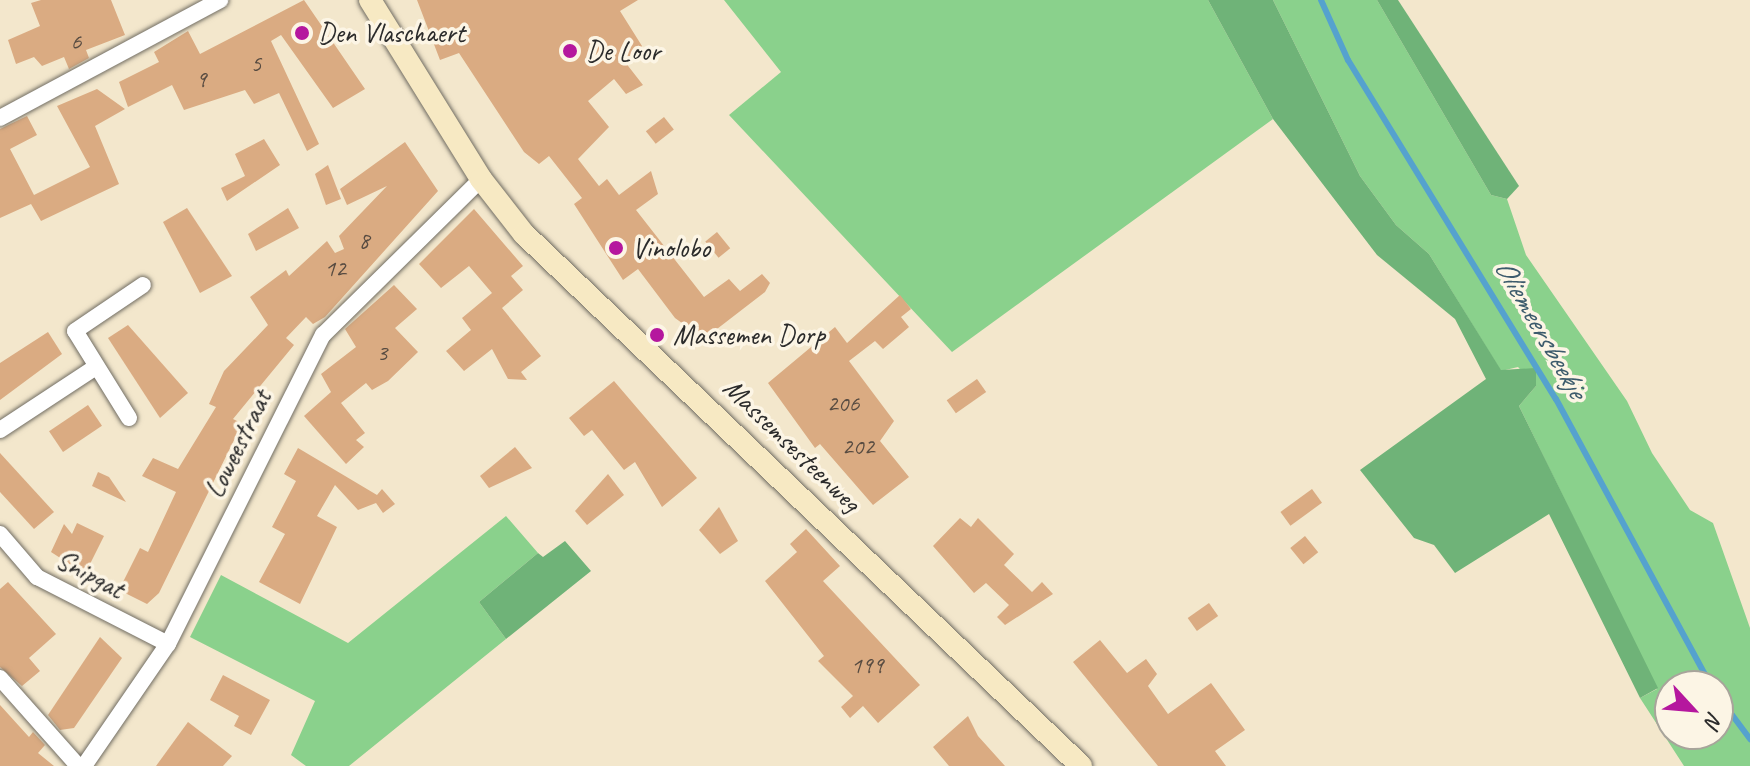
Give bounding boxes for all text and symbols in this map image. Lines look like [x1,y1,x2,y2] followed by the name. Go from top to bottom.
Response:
[318,16,466,50] place label: Den Vlaschaert
[293,24,311,42] marker: Den Vlaschaert
[71,28,81,56] house number: 6
[586,34,660,68] place label: De Loor
[561,42,579,60] marker: De Loor
[251,50,261,78] house number: 5
[196,66,206,94] house number: 9
[359,227,369,255] house number: 8
[632,231,710,265] place label: Vinolobo
[607,239,625,257] marker: Vinolobo
[1487,252,1595,404] water label: Oliemeersbeekje
[324,255,346,283] house number: 12
[673,318,825,352] place label: Massemen Dorp
[648,326,666,344] marker: Massemen Dorp
[377,339,387,367] house number: 3
[716,371,868,519] street label: Massemsesteenweg
[198,385,278,503] street label: Loweestraat
[827,390,859,418] house number: 206
[842,433,874,461] house number: 202
[50,542,130,606] street label: Snipgat
[851,652,883,680] house number: 199
[1654,670,1734,750] north arrow
[1698,707,1729,732] text: N

